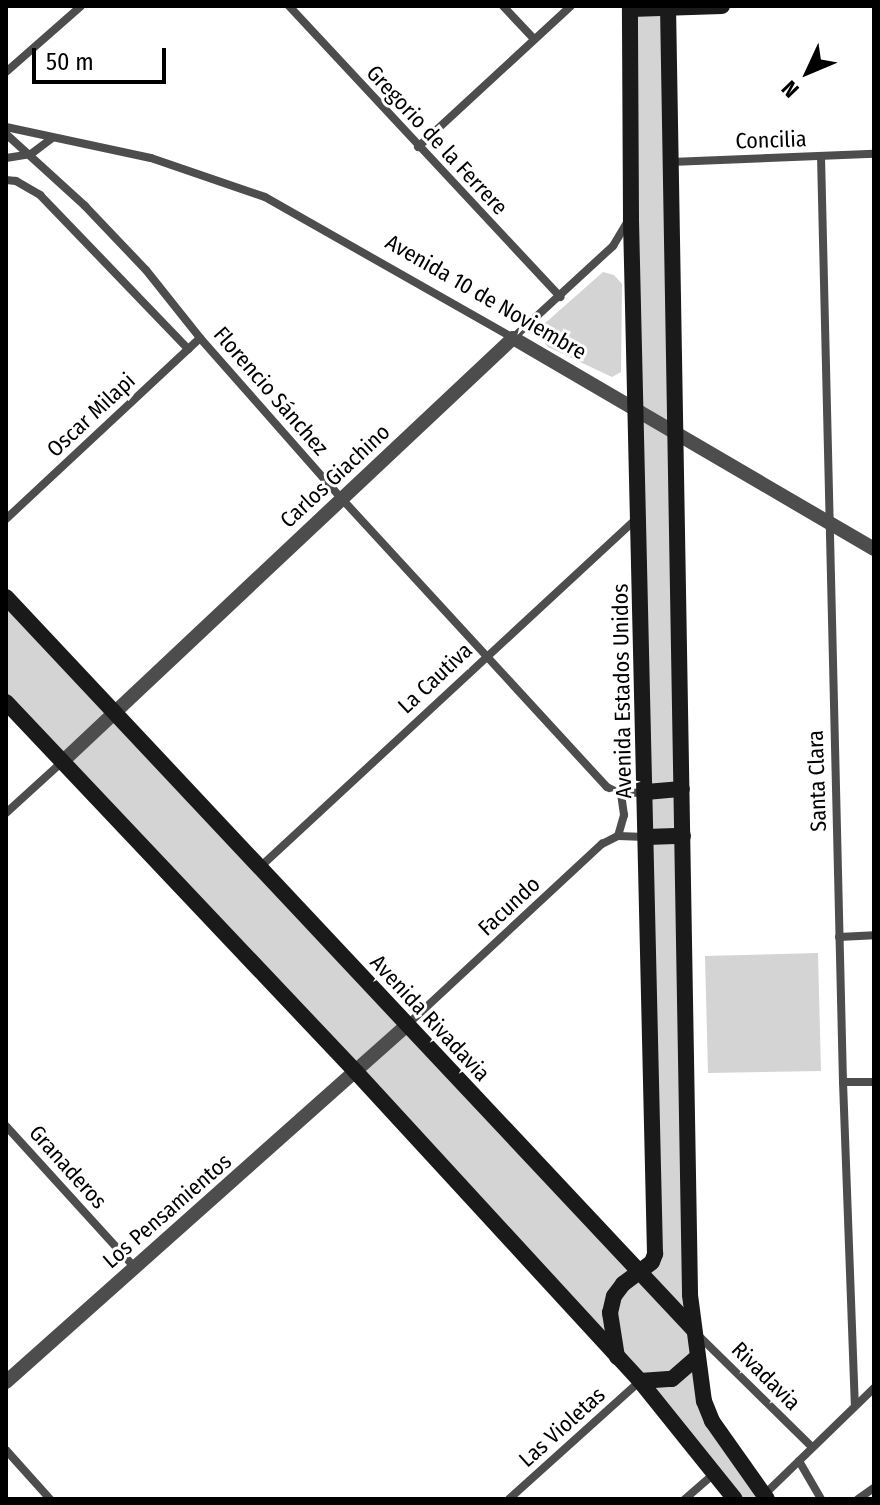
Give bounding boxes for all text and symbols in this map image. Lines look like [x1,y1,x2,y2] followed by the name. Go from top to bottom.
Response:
[36,32,170,82] scale bar
[768,32,848,112] north arrow
[46,48,94,76] text: 50 m
[361,60,513,220] street label: Gregorio de la Ferrere
[776,75,805,103] text: N
[735,126,807,154] street label: Concilia
[381,229,591,365] street label: Avenida 10 de Noviembre
[208,321,334,461] street label: Florencio Sánchez
[41,368,141,462] street label: Oscar Milapi
[275,419,395,533] street label: Carlos Giachino
[607,583,637,799] street label: Avenida Estados Unidos
[392,637,478,719] street label: La Cautiva
[802,730,832,832] street label: Santa Clara
[473,871,545,941] street label: Facundo
[365,949,495,1087] street label: Avenida Rivadavia
[24,1120,112,1214] street label: Granaderos
[97,1148,237,1274] street label: Los Pensamientos
[726,1336,806,1416] street label: Rivadavia
[514,1381,610,1473] street label: Las Violetas

